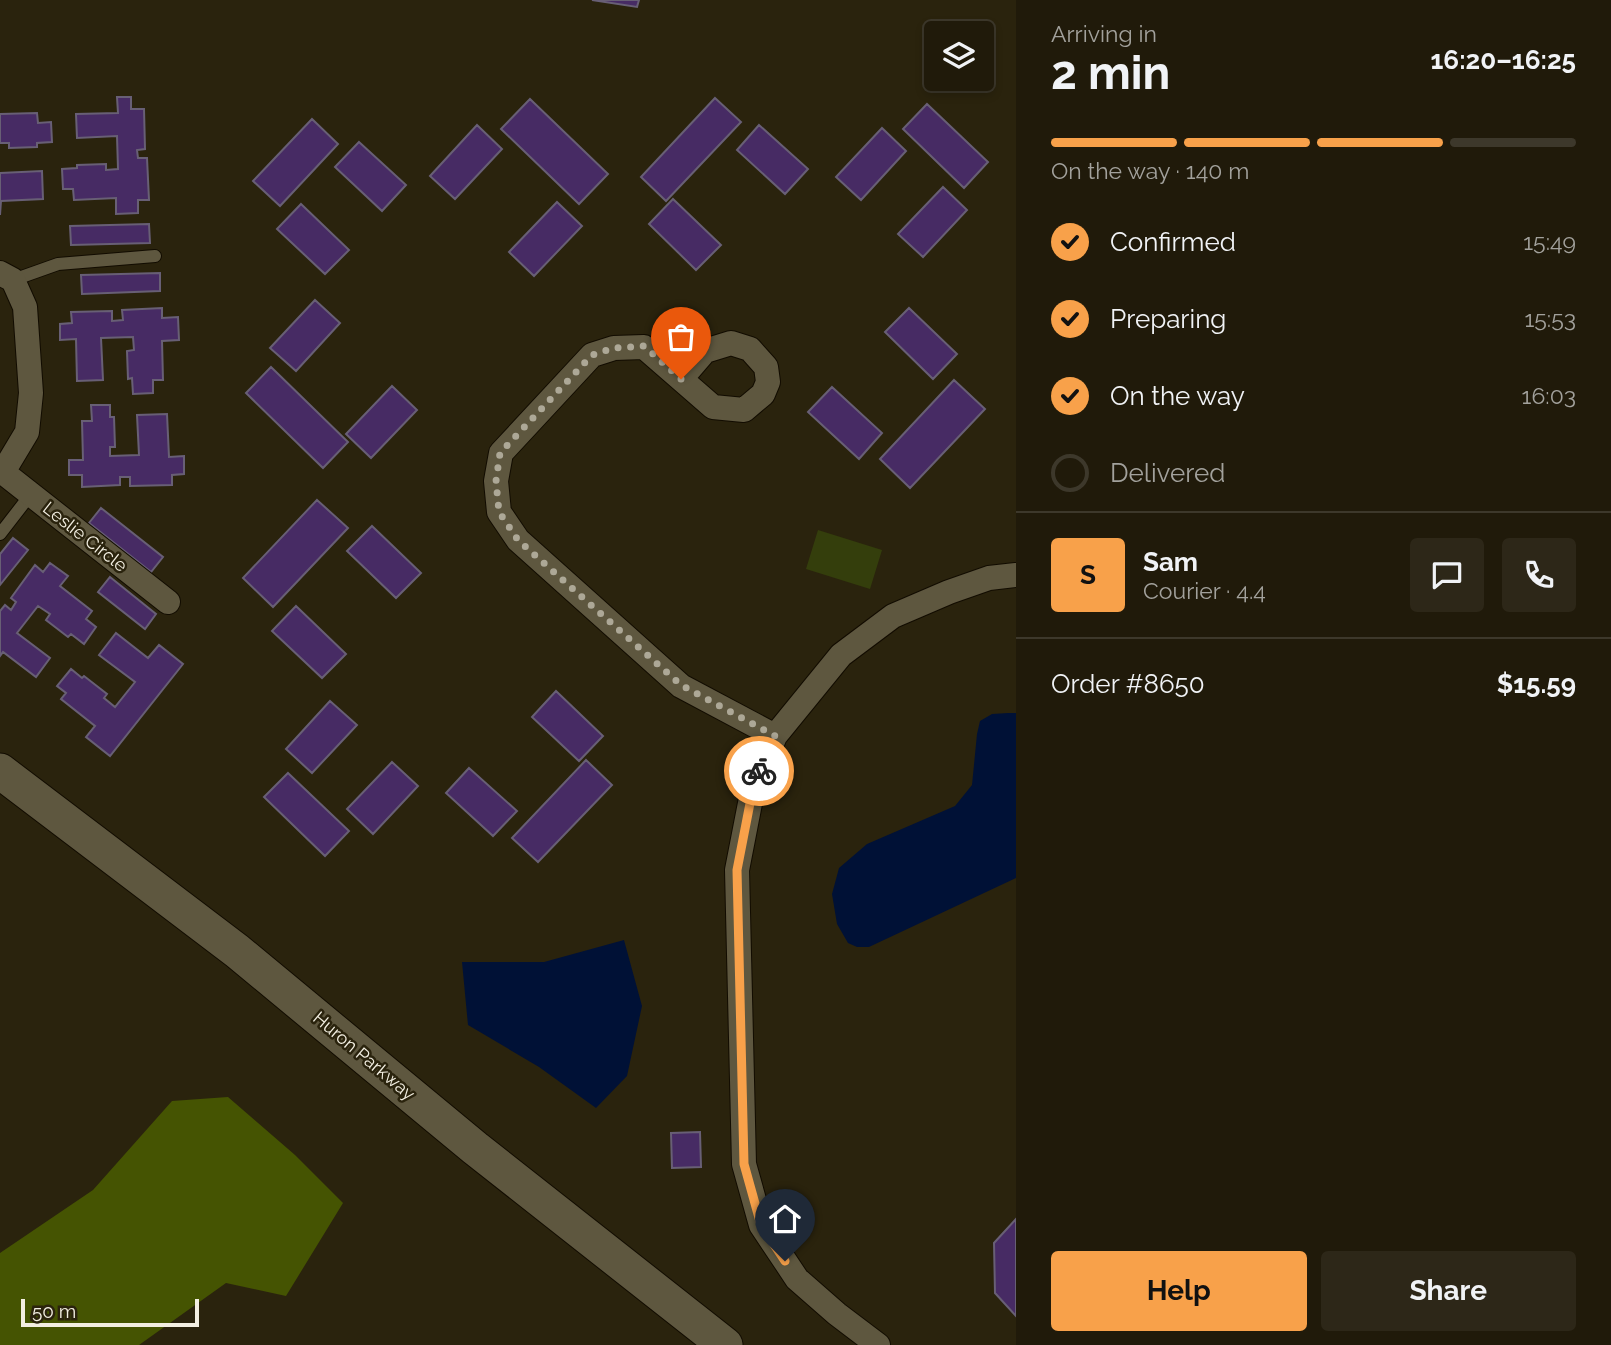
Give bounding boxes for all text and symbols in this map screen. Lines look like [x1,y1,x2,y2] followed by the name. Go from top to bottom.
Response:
[1051,20,1157,47] text: Arriving in
[924,21,994,91] map controls
[924,21,994,91] button: layers
[1431,45,1576,75] text: 16:20–16:25
[1051,46,1170,100] text: 2 min
[1051,157,1249,184] text: On the way · 140 m
[1051,223,1089,261] icon: check
[1110,227,1236,257] text: Confirmed
[1523,228,1576,255] text: 15:49
[1051,300,1089,338] icon: check
[1110,304,1226,334] text: Preparing
[1524,305,1576,332] text: 15:53
[651,307,711,379] pin
[662,318,700,356] icon: bag
[1051,377,1089,415] icon: check
[1110,381,1245,411] text: On the way
[1522,382,1576,409] text: 16:03
[1110,458,1225,488] text: Delivered
[39,497,132,576] street label: Leslie Circle
[1410,538,1484,612] button: chat
[1502,538,1576,612] button: phone
[1143,547,1198,577] text: Sam
[1080,560,1096,590] text: S
[1143,577,1266,604] text: Courier · 4.4
[1051,669,1205,699] text: Order #8650
[1497,669,1576,699] text: $15.59
[724,736,794,806] courier
[740,752,778,790] icon: bike
[309,1007,420,1104] street label: Huron Parkway
[755,1189,815,1261] pin
[766,1200,804,1238] icon: home
[1051,1251,1307,1331] button: Help
[1321,1251,1576,1331] button: Share
[21,1296,200,1328] scale bar
[32,1300,76,1322] text: 50 m

